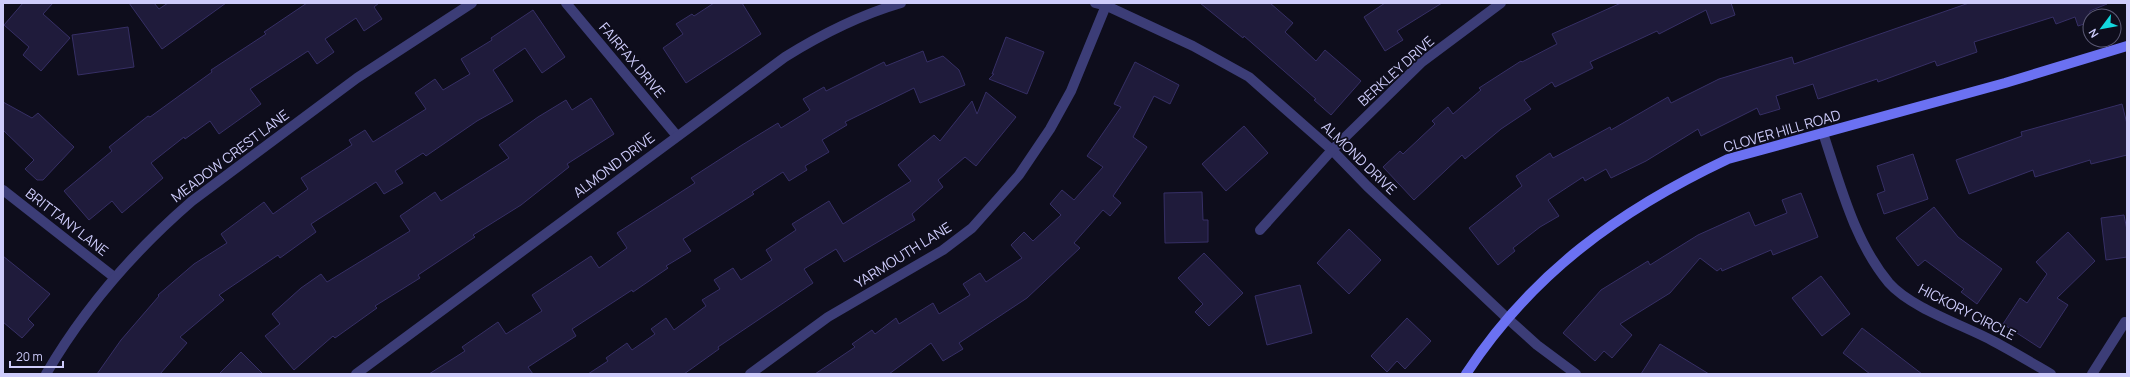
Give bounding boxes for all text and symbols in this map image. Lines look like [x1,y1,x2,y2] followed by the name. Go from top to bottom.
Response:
[2082,8,2122,48] north arrow
[595,18,670,101] street label: FAIRFAX DRIVE
[2085,26,2102,41] text: N
[1353,31,1438,110] street label: BERKLEY DRIVE
[167,105,293,206] street label: MEADOW CREST LANE
[1721,105,1843,156] street label: CLOVER HILL ROAD
[1318,117,1401,198] street label: ALMOND DRIVE
[569,128,658,202] street label: ALMOND DRIVE
[22,183,113,260] street label: BRITTANY LANE
[851,217,955,292] street label: YARMOUTH LANE
[1915,279,2019,344] street label: HICKORY CIRCLE
[10,343,63,369] scale bar
[16,348,43,365] text: 20 m

